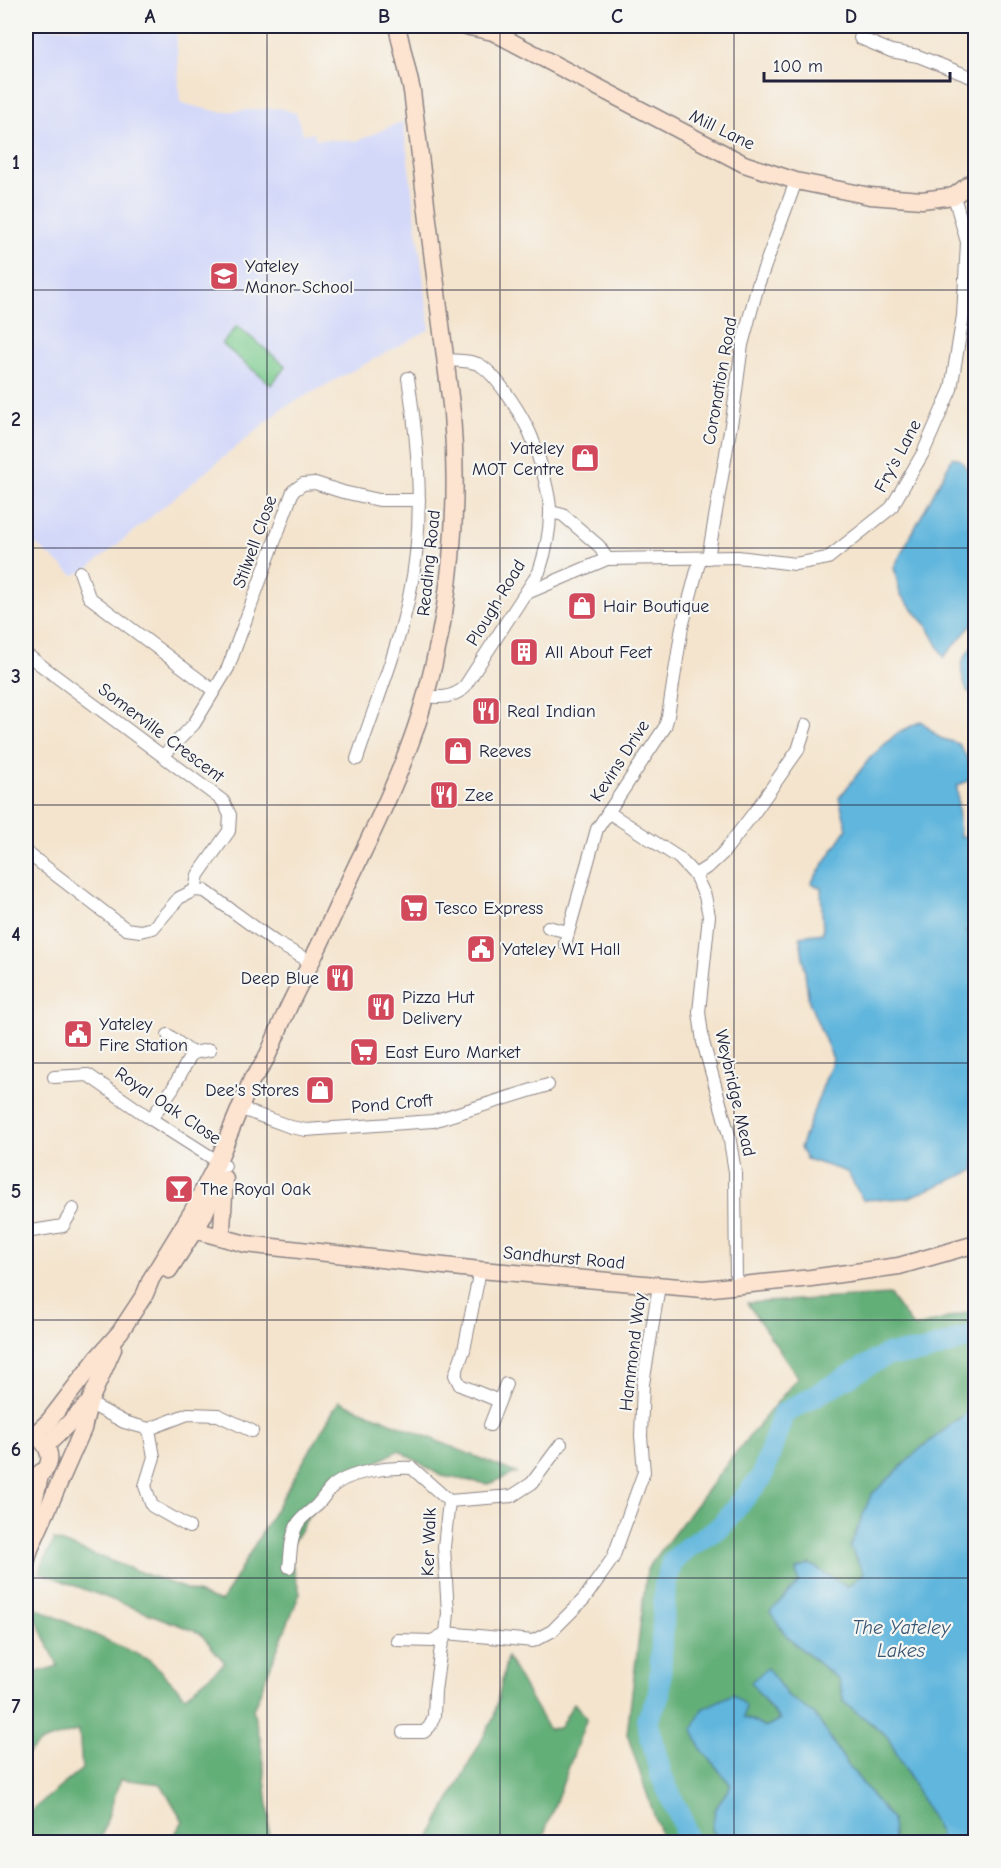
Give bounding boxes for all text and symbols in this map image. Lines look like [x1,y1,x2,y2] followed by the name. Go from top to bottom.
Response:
[144,5,156,28] text: A
[378,5,390,28] text: B
[611,5,623,28] text: C
[845,5,857,28] text: D
[764,45,950,83] scale bar
[773,56,823,77] text: 100 m
[686,105,758,155] street label: Mill Lane
[12,151,20,174] text: 1
[245,256,353,298] place label: Yateley Manor School
[208,260,240,292] school or university icon: Yateley Manor School
[698,315,742,447] street label: Coronation Road
[11,408,21,431] text: 2
[870,416,926,496] street label: Fry's Lane
[472,438,565,480] place label: Yateley MOT Centre
[569,442,601,474] shop icon: Yateley MOT Centre
[228,493,282,591] street label: Stilwell Close
[413,509,445,617] street label: Reading Road
[462,556,530,650] street label: Plough Road
[566,590,598,622] shop icon: Hair Boutique
[603,596,709,617] place label: Hair Boutique
[508,636,540,668] building icon: All About Feet
[545,642,653,663] place label: All About Feet
[11,665,21,688] text: 3
[94,679,229,788] street label: Somerville Crescent
[470,695,502,727] restaurant icon: Real Indian
[507,701,596,722] place label: Real Indian
[586,716,654,806] street label: Kevins Drive
[442,735,474,767] shop icon: Reeves
[479,741,531,762] place label: Reeves
[428,779,460,811] restaurant icon: Zee
[465,785,494,806] place label: Zee
[398,892,430,924] supermarket icon: Tesco Express
[435,898,543,919] place label: Tesco Express
[11,923,21,946] text: 4
[465,933,497,965] public building icon: Yateley WI Hall
[502,939,620,960] place label: Yateley WI Hall
[324,962,356,994] restaurant icon: Deep Blue
[241,968,319,989] place label: Deep Blue
[402,987,475,1029] place label: Pizza Hut Delivery
[365,991,397,1023] restaurant icon: Pizza Hut Delivery
[99,1014,188,1056] place label: Yateley Fire Station
[62,1018,94,1050] public building icon: Yateley Fire Station
[710,1028,760,1158] street label: Weybridge Mead
[348,1036,380,1068] supermarket icon: East Euro Market
[385,1042,521,1063] place label: East Euro Market
[111,1063,225,1149] street label: Royal Oak Close
[304,1074,336,1106] shop icon: Dee's Stores
[205,1080,299,1101] place label: Dee's Stores
[350,1090,435,1118] street label: Pond Croft
[163,1173,195,1205] bar icon: The Royal Oak
[200,1179,311,1200] place label: The Royal Oak
[11,1180,21,1203] text: 5
[502,1242,626,1274] street label: Sandhurst Road
[615,1291,651,1412] street label: Hammond Way
[11,1438,21,1461] text: 6
[417,1507,441,1577] street label: Ker Walk
[852,1616,951,1662] water label: The Yateley Lakes
[12,1695,21,1718] text: 7

